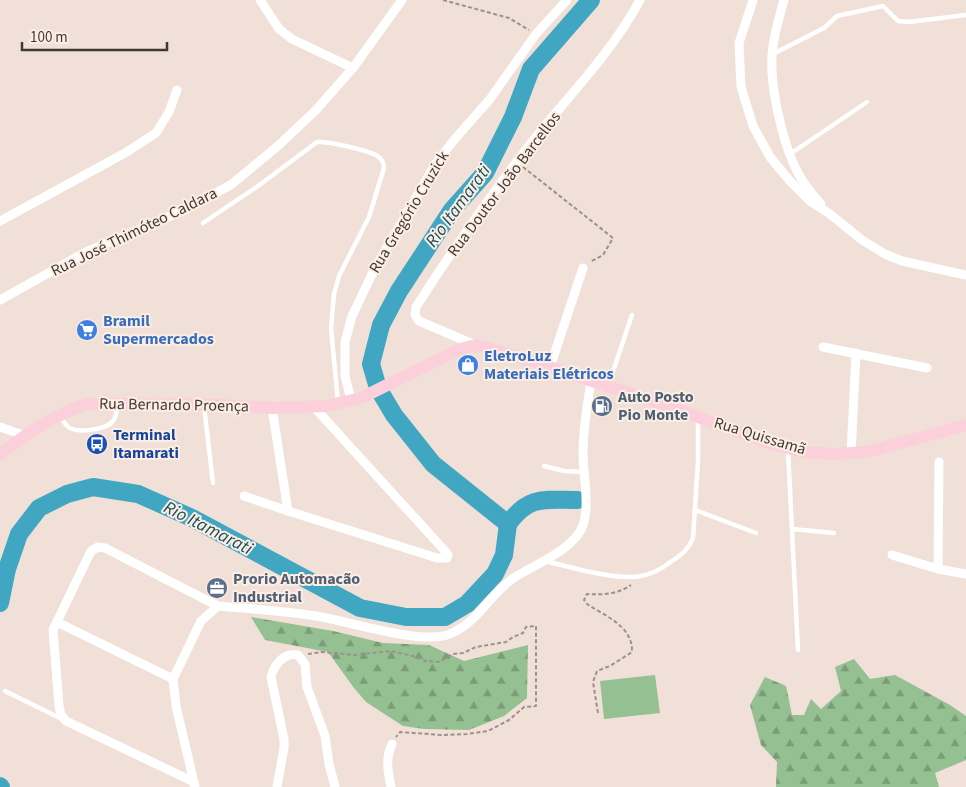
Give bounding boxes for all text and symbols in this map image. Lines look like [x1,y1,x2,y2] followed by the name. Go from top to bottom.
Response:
[22,20,168,52] scale bar
[30,27,68,48] text: 100 m
[442,107,566,261] street label: Rua Doutor João Barcellos
[364,147,454,277] street label: Rua Gregório Cruzick
[419,159,497,252] water label: Rio Itamarati
[47,182,221,282] street label: Rua José Thimóteo Caldara
[103,310,214,350] place label: Bramil Supermercados
[75,318,99,342] supermarket icon: Bramil Supermercados
[484,345,614,385] place label: EletroLuz Materiais Elétricos
[456,353,480,377] shop icon: EletroLuz Materiais Elétricos
[617,386,694,426] place label: Auto Posto Pio Monte
[99,393,249,417] street label: Rua Bernardo Proença
[590,394,614,418] fuel station icon: Auto Posto Pio Monte
[711,412,809,460] street label: Rua Quissamã
[113,424,179,464] place label: Terminal Itamarati
[85,432,109,456] bus stop icon: Terminal Itamarati
[159,495,257,561] water label: Rio Itamarati
[233,568,360,608] place label: Prorio Automacão Industrial
[205,576,229,600] office icon: Prorio Automacão Industrial

